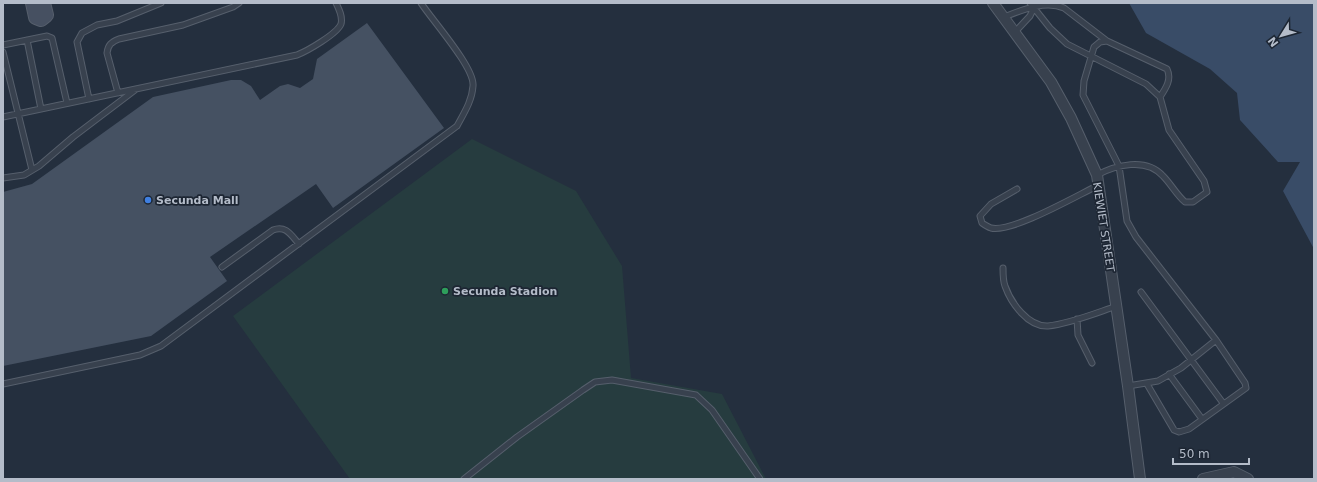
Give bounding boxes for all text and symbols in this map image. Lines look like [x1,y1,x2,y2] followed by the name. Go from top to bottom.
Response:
[1261,16,1301,56] north arrow
[1265,34,1281,49] text: N
[1090,181,1117,273] street label: KIEWIET STREET
[156,194,239,207] place label: Secunda Mall
[143,195,153,205] marker: Secunda Mall
[453,285,557,298] place label: Secunda Stadion
[440,286,450,296] marker: Secunda Stadion
[1173,440,1249,466] scale bar
[1179,447,1210,461] text: 50 m

